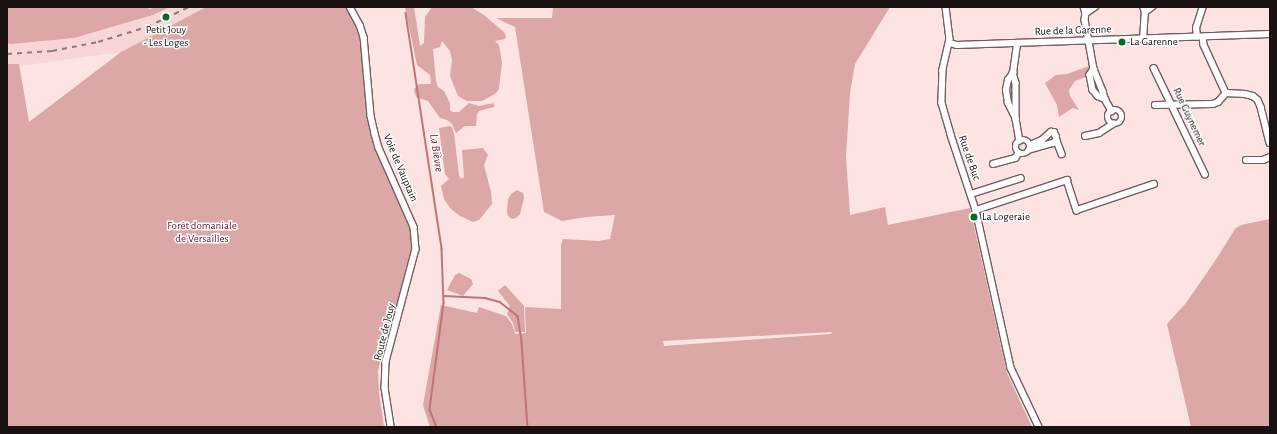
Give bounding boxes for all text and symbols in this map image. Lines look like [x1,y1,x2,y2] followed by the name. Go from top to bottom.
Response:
[160,11,172,23] marker: Petit Jouy - Les Loges
[1034,23,1112,39] street label: Rue de la Garenne
[144,24,188,50] place label: Petit Jouy - Les Loges
[1130,35,1178,49] place label: La Garenne
[1117,37,1127,47] marker: La Garenne
[1170,86,1208,148] street label: Rue Guynemer
[380,132,420,204] street label: Voie de Vauptain
[426,133,446,173] water label: La Bièvre
[955,134,983,182] street label: Rue de Buc
[982,210,1030,224] place label: La Logeraie
[969,212,979,222] marker: La Logeraie
[167,220,237,246] park label: Forêt domaniale de Versailles
[372,302,398,362] street label: Route de Jouy

